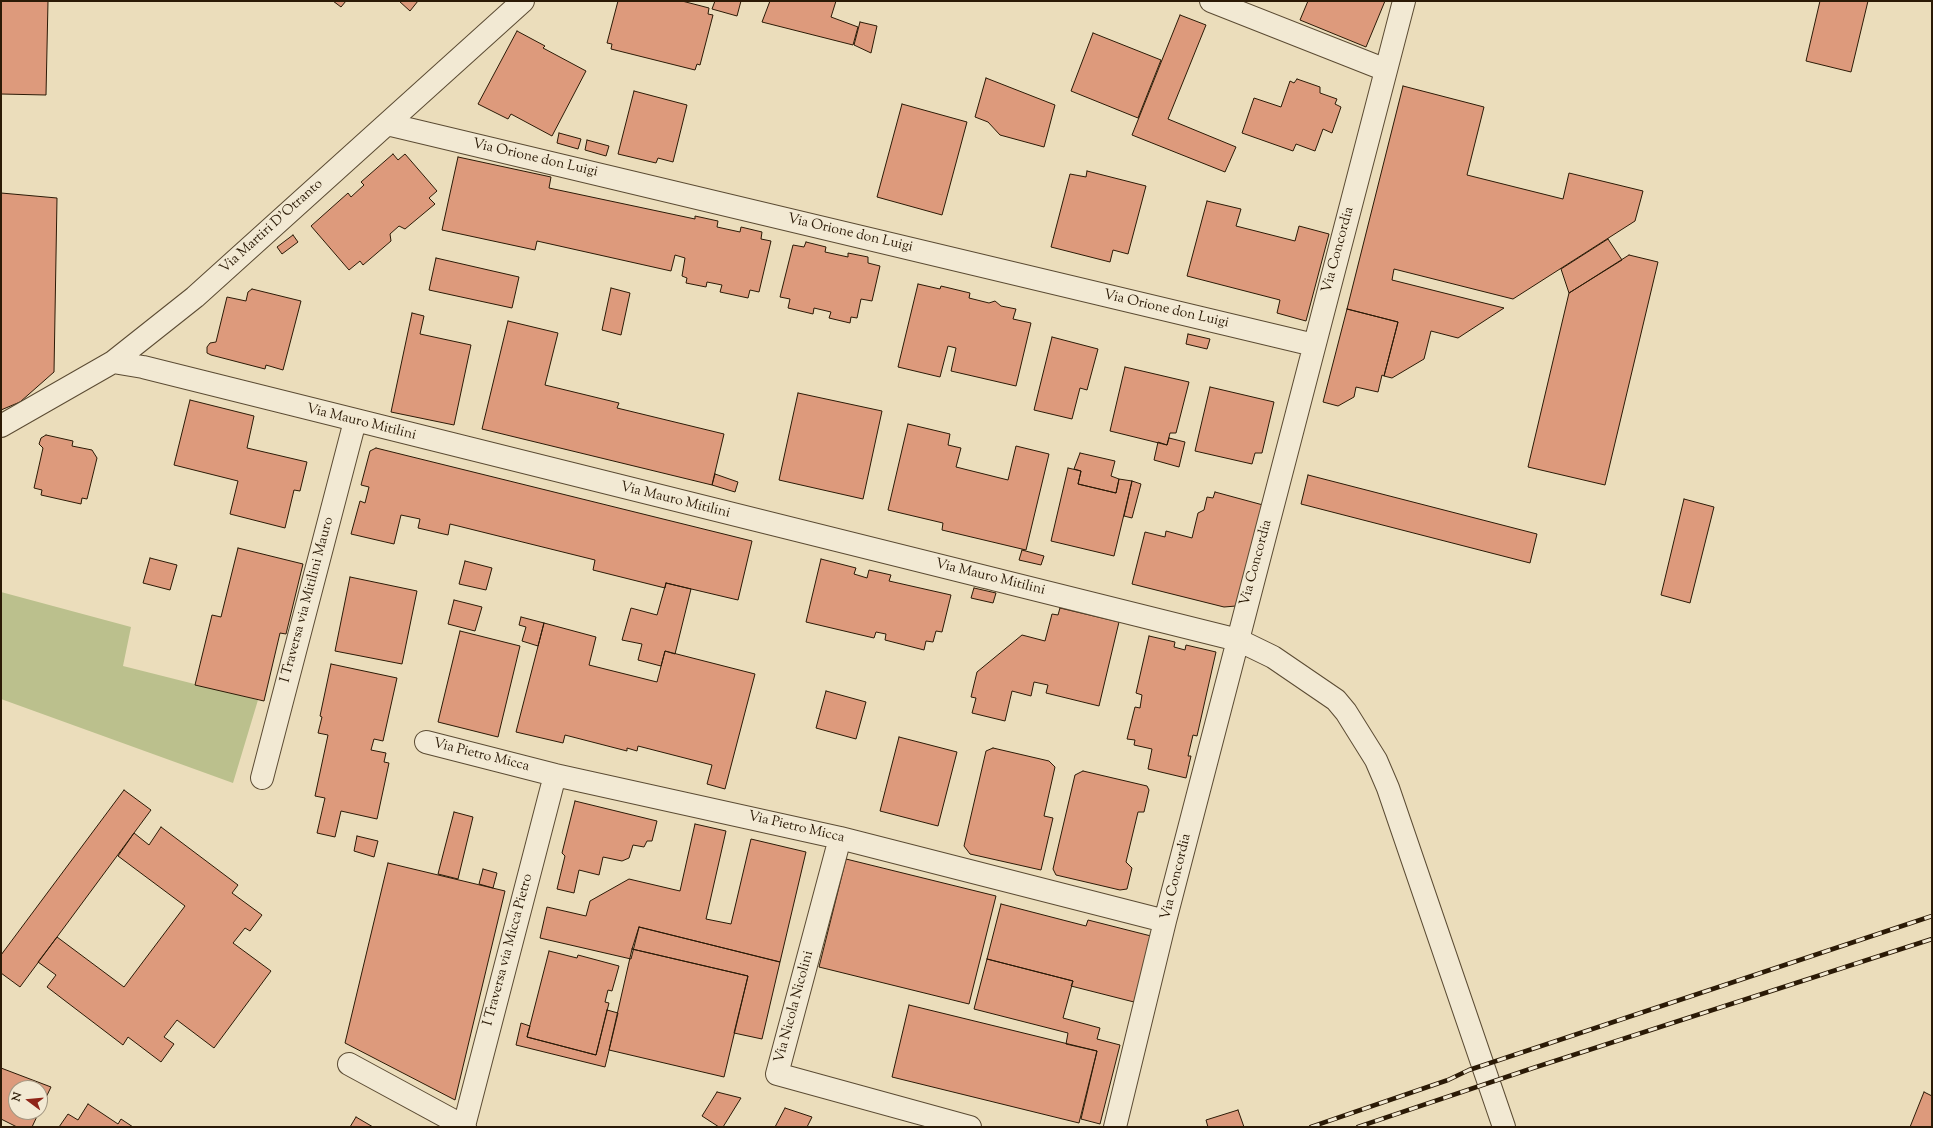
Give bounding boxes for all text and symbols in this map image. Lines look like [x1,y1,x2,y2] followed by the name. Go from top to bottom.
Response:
[471,136,599,182] street label: Via Orione don Luigi
[217,176,327,278] street label: Via Martiri D'Otranto
[1319,205,1359,295] street label: Via Concordia
[786,211,914,257] street label: Via Orione don Luigi
[1102,287,1230,333] street label: Via Orione don Luigi
[304,401,418,445] street label: Via Mauro Mitilini
[618,479,732,523] street label: Via Mauro Mitilini
[278,515,338,685] street label: I Traversa via Mitilini Mauro
[1237,518,1277,608] street label: Via Concordia
[933,556,1047,600] street label: Via Mauro Mitilini
[431,736,531,776] street label: Via Pietro Micca
[746,809,846,847] street label: Via Pietro Micca
[1158,832,1196,922] street label: Via Concordia
[481,872,537,1028] street label: I Traversa via Micca Pietro
[772,949,818,1065] street label: Via Nicola Nicolini
[8,1080,48,1120] north arrow
[9,1091,26,1103] text: N

